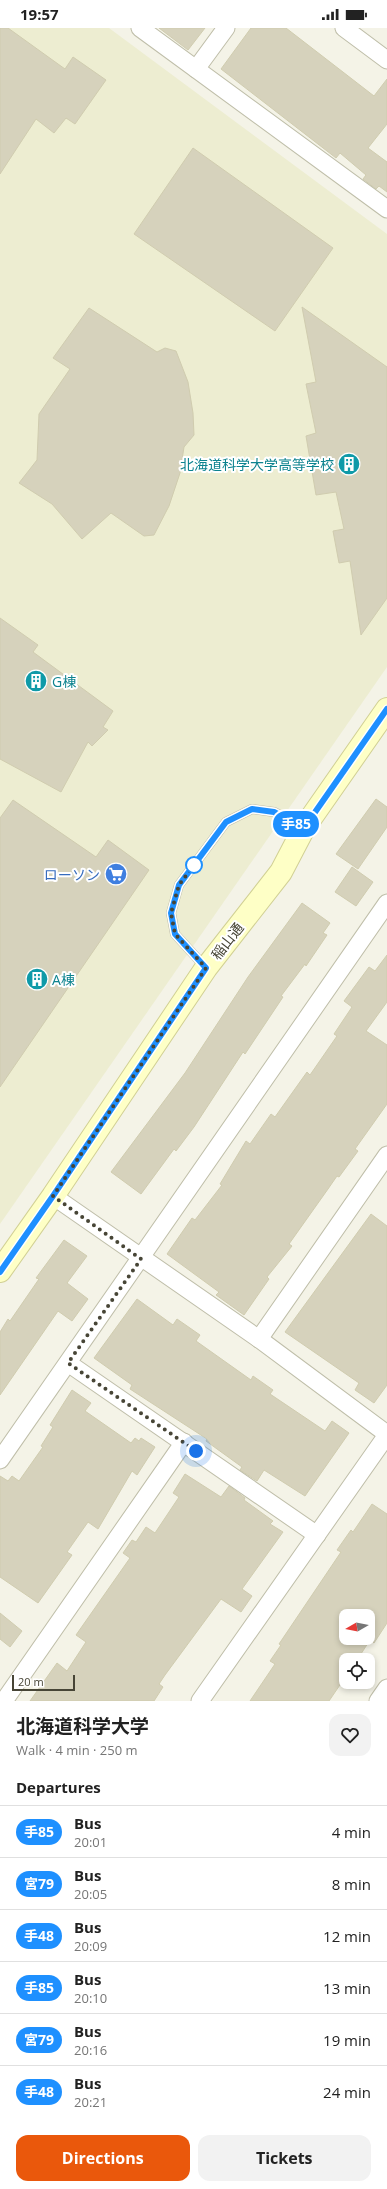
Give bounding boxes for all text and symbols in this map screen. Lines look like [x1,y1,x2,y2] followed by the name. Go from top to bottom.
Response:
[20,4,59,24] text: 19:57
[336,451,362,477] building icon: 北海道科学大学高等学校
[180,455,334,474] place label: 北海道科学大学高等学校
[23,668,49,694] building icon: G棟
[52,672,76,691] place label: G棟
[273,811,319,837] line badge: 手85
[281,814,311,833] text: 手85
[185,856,203,874] unlabelled marker
[103,861,129,887] supermarket icon: ローソン
[44,865,100,884] place label: ローソン
[207,919,247,963] street label: 稲山通
[24,966,50,992] building icon: A棟
[52,970,75,989] place label: A棟
[186,1441,206,1461] your location
[339,1609,375,1645] north arrow
[339,1609,375,1689] map controls
[339,1653,375,1689] button: locate
[12,1673,75,1692] scale bar
[18,1674,44,1689] text: 20 m
[16,1713,149,1739] text: 北海道科学大学
[329,1714,371,1756] button: heart
[16,1741,138,1759] text: Walk · 4 min · 250 m
[16,1777,101,1797] text: Departures
[74,1813,101,1833] text: Bus
[24,1822,54,1841] text: 手85
[332,1822,371,1842] text: 4 min
[74,1833,107,1851] text: 20:01
[74,1865,101,1885] text: Bus
[24,1874,54,1893] text: 宮79
[332,1874,371,1894] text: 8 min
[74,1885,107,1903] text: 20:05
[74,1917,101,1937] text: Bus
[24,1926,54,1945] text: 手48
[323,1926,371,1946] text: 12 min
[74,1937,107,1955] text: 20:09
[74,1969,101,1989] text: Bus
[24,1978,54,1997] text: 手85
[323,1978,371,1998] text: 13 min
[74,1989,107,2007] text: 20:10
[74,2021,101,2041] text: Bus
[24,2030,54,2049] text: 宮79
[323,2030,371,2050] text: 19 min
[74,2041,107,2059] text: 20:16
[74,2073,101,2093] text: Bus
[24,2082,54,2101] text: 手48
[323,2082,371,2102] text: 24 min
[74,2093,107,2111] text: 20:21
[16,2135,190,2181] button: Directions
[198,2135,371,2181] button: Tickets

